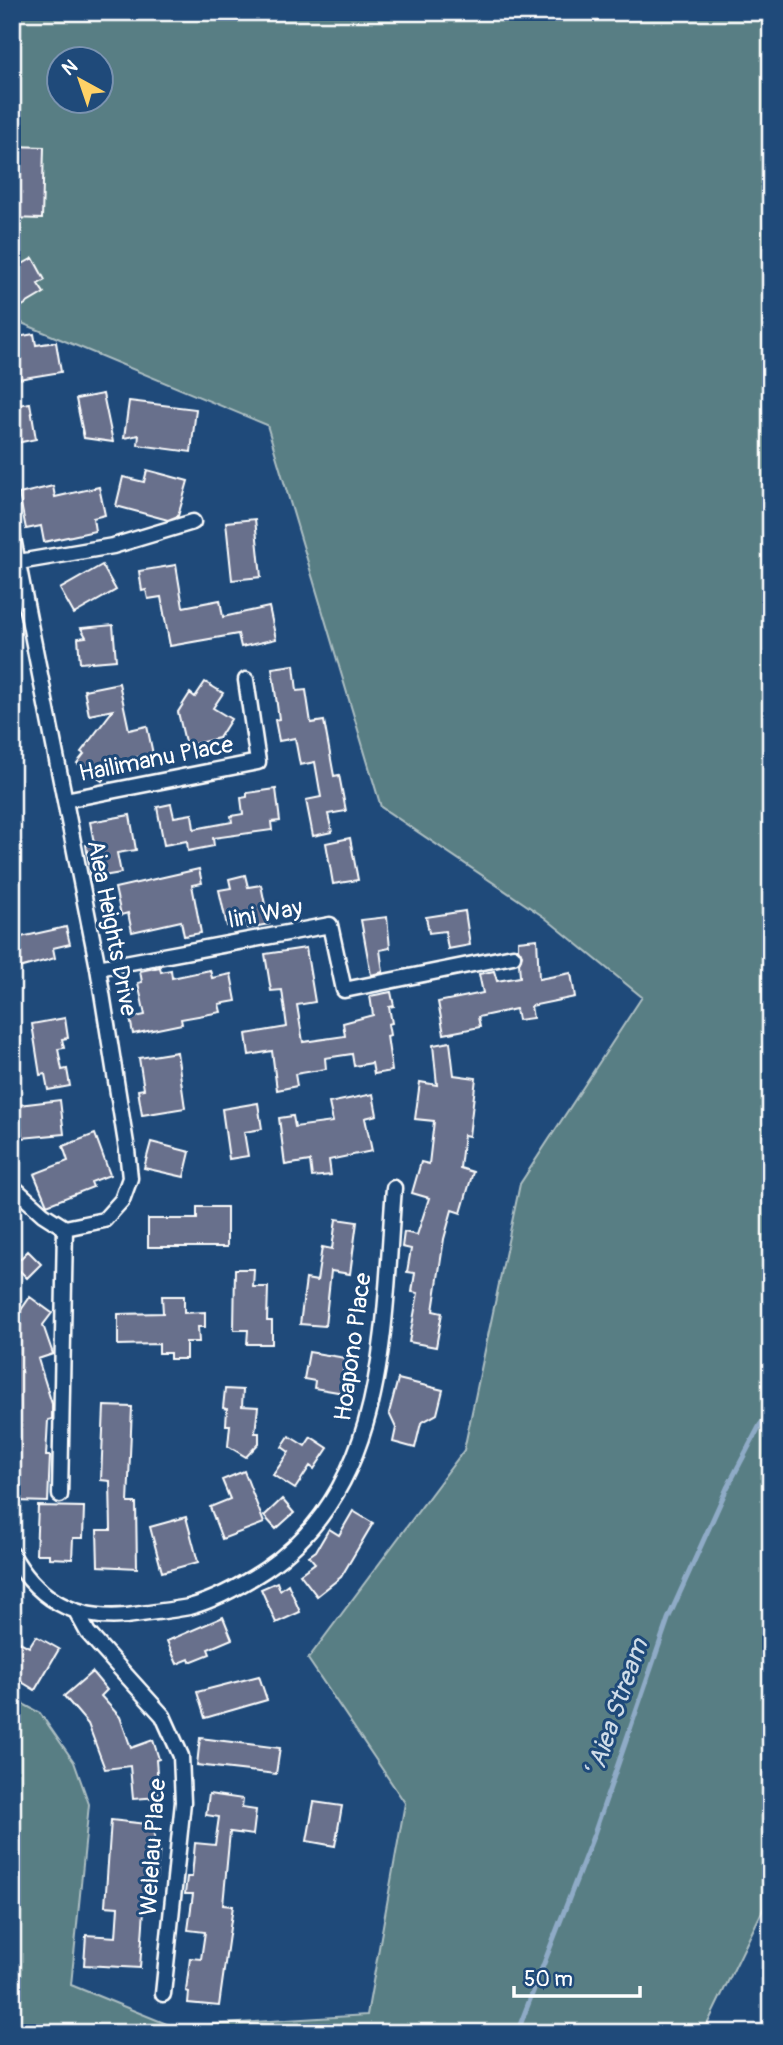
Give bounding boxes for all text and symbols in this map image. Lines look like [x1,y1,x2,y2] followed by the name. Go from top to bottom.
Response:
[46,46,116,116] north arrow
[57,54,82,81] text: N
[76,730,236,788] street label: Hailimanu Place
[81,837,143,1019] street label: Aiea Heights Drive
[225,893,305,935] street label: Iini Way
[328,1271,378,1423] street label: Hoapono Place
[576,1633,656,1787] water label: ʻAiea Stream
[134,1777,172,1917] street label: Welelau Place
[514,1954,640,1998] scale bar
[524,1966,573,1993] text: 50 m

